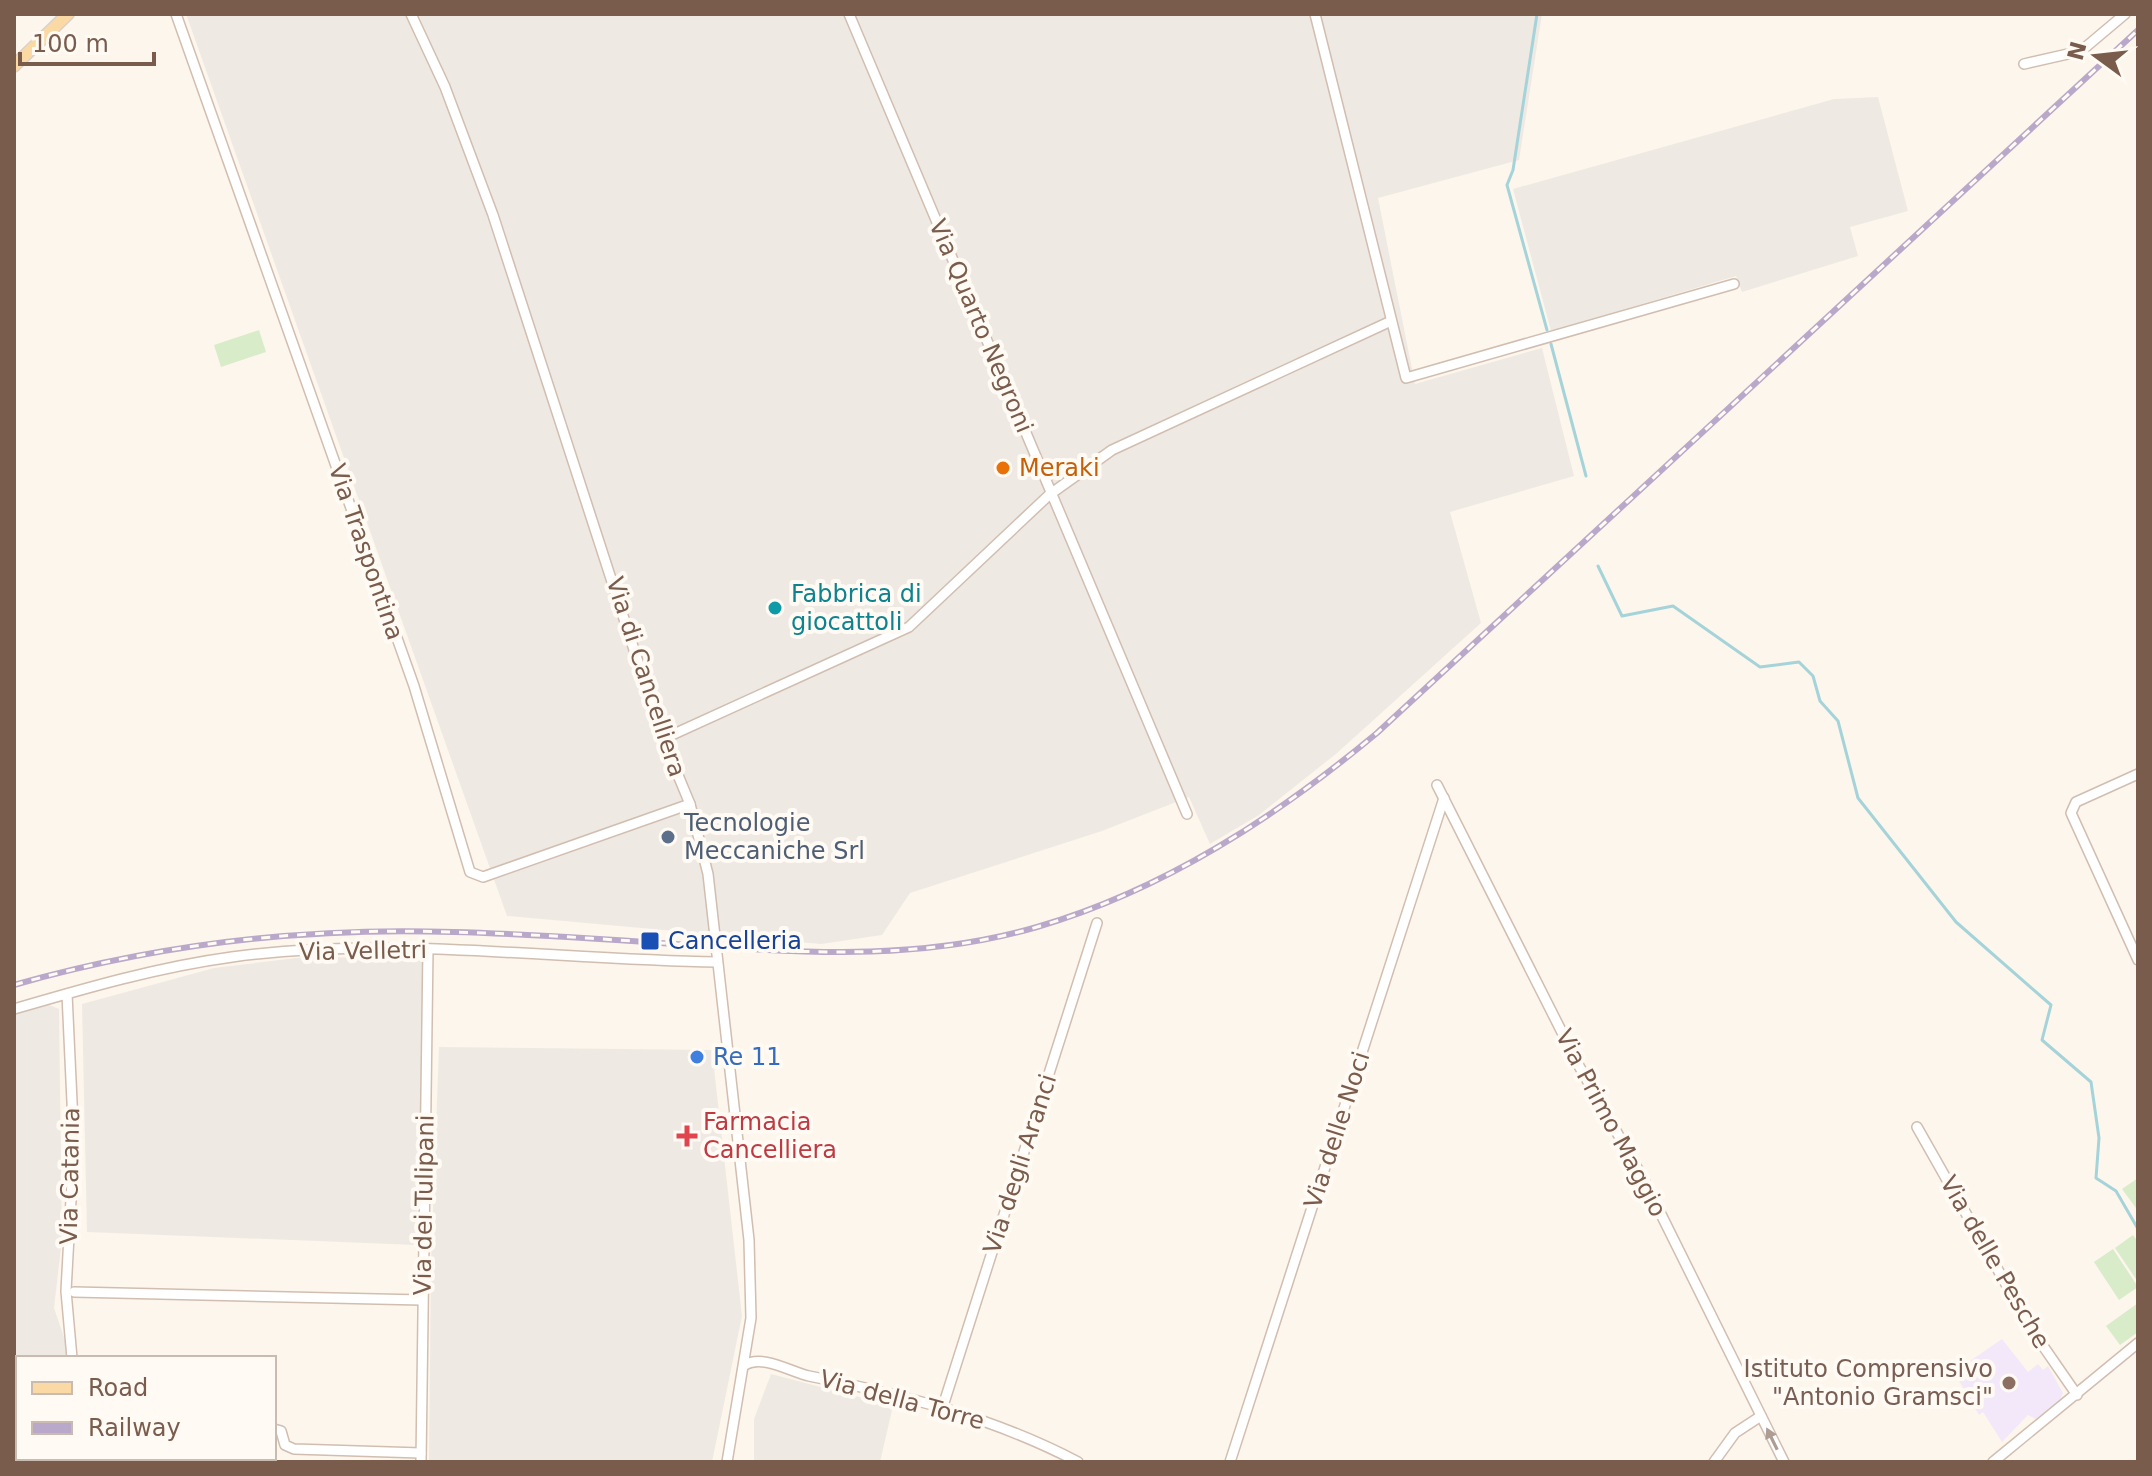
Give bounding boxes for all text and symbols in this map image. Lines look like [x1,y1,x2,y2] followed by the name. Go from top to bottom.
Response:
[20,16,154,66] scale bar
[2056,16,2136,96] north arrow
[32,30,109,58] text: 100 m
[2063,39,2092,63] text: N
[923,215,1039,437] street label: Via Quarto Negroni
[1019,454,1100,482] place label: Meraki
[994,459,1012,477] marker: Meraki
[323,460,409,644] street label: Via Traspontina
[600,574,692,780] street label: Via di Cancelliera
[791,580,922,636] place label: Fabbrica di giocattoli
[766,599,784,617] marker: Fabbrica di giocattoli
[683,809,865,865] place label: Tecnologie Meccaniche Srl
[659,828,677,846] marker: Tecnologie Meccaniche Srl
[668,927,802,955] place label: Cancelleria
[639,930,661,952] marker: Cancelleria
[299,936,427,966] street label: Via Velletri
[1550,1024,1672,1222] street label: Via Primo Maggio
[713,1043,782,1071] place label: Re 11
[688,1048,706,1066] marker: Re 11
[1298,1048,1376,1212] street label: Via delle Noci
[978,1071,1062,1257] street label: Via degli Aranci
[55,1107,85,1245] street label: Via Catania
[703,1108,837,1164] place label: Farmacia Cancelliera
[408,1114,440,1296] street label: Via dei Tulipani
[678,1127,696,1145] marker: Farmacia Cancelliera
[1934,1171,2056,1353] street label: Via delle Pesche
[1744,1355,1993,1411] place label: Istituto Comprensivo "Antonio Gramsci"
[16,1356,276,1460] legend
[817,1365,987,1435] street label: Via della Torre
[88,1374,148,1402] text: Road
[2000,1374,2018,1392] marker: Istituto Comprensivo "Antonio Gramsci"
[88,1414,181,1442] text: Railway
[1766,1427,1779,1450] one-way arrow

